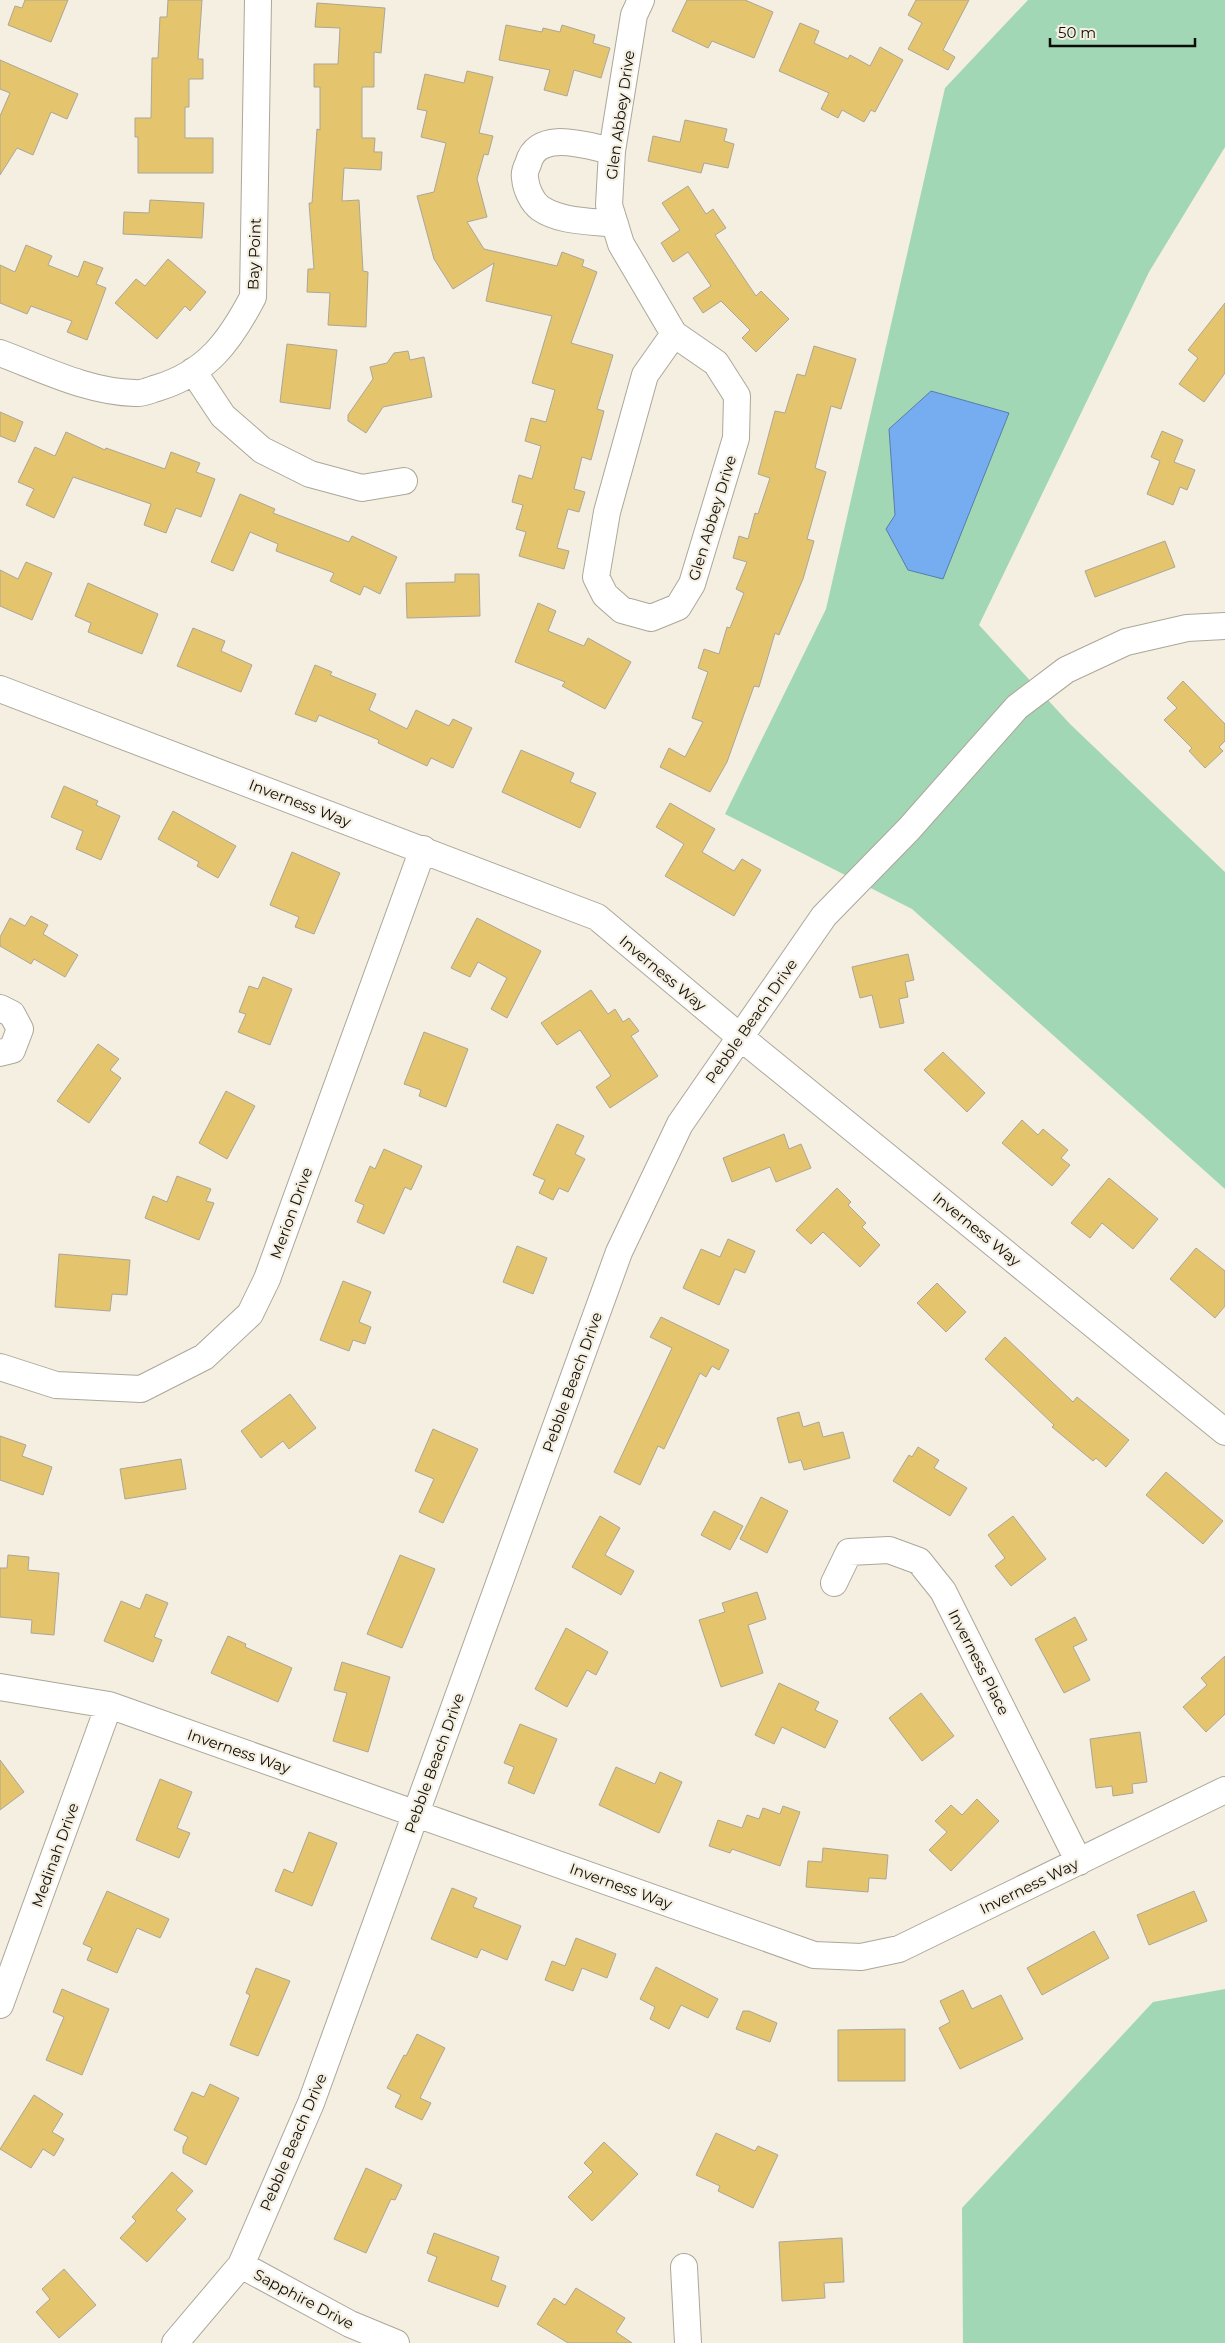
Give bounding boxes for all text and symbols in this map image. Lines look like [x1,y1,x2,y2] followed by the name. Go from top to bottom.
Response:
[1050,15,1195,47] scale bar
[1058,23,1096,42] text: 50 m
[602,49,638,181] street label: Glen Abbey Drive
[243,218,265,290] street label: Bay Point
[684,453,740,583] street label: Glen Abbey Drive
[246,775,354,831] street label: Inverness Way
[616,931,711,1015] street label: Inverness Way
[701,955,801,1087] street label: Pebble Beach Drive
[266,1165,316,1261] street label: Merion Drive
[929,1188,1025,1271] street label: Inverness Way
[538,1309,606,1455] street label: Pebble Beach Drive
[944,1606,1014,1718] street label: Inverness Place
[400,1690,468,1836] street label: Pebble Beach Drive
[185,1724,294,1778] street label: Inverness Way
[27,1800,83,1910] street label: Medinah Drive
[976,1853,1082,1918] street label: Inverness Way
[567,1859,676,1914] street label: Inverness Way
[255,2070,331,2214] street label: Pebble Beach Drive
[251,2265,357,2333] street label: Sapphire Drive

